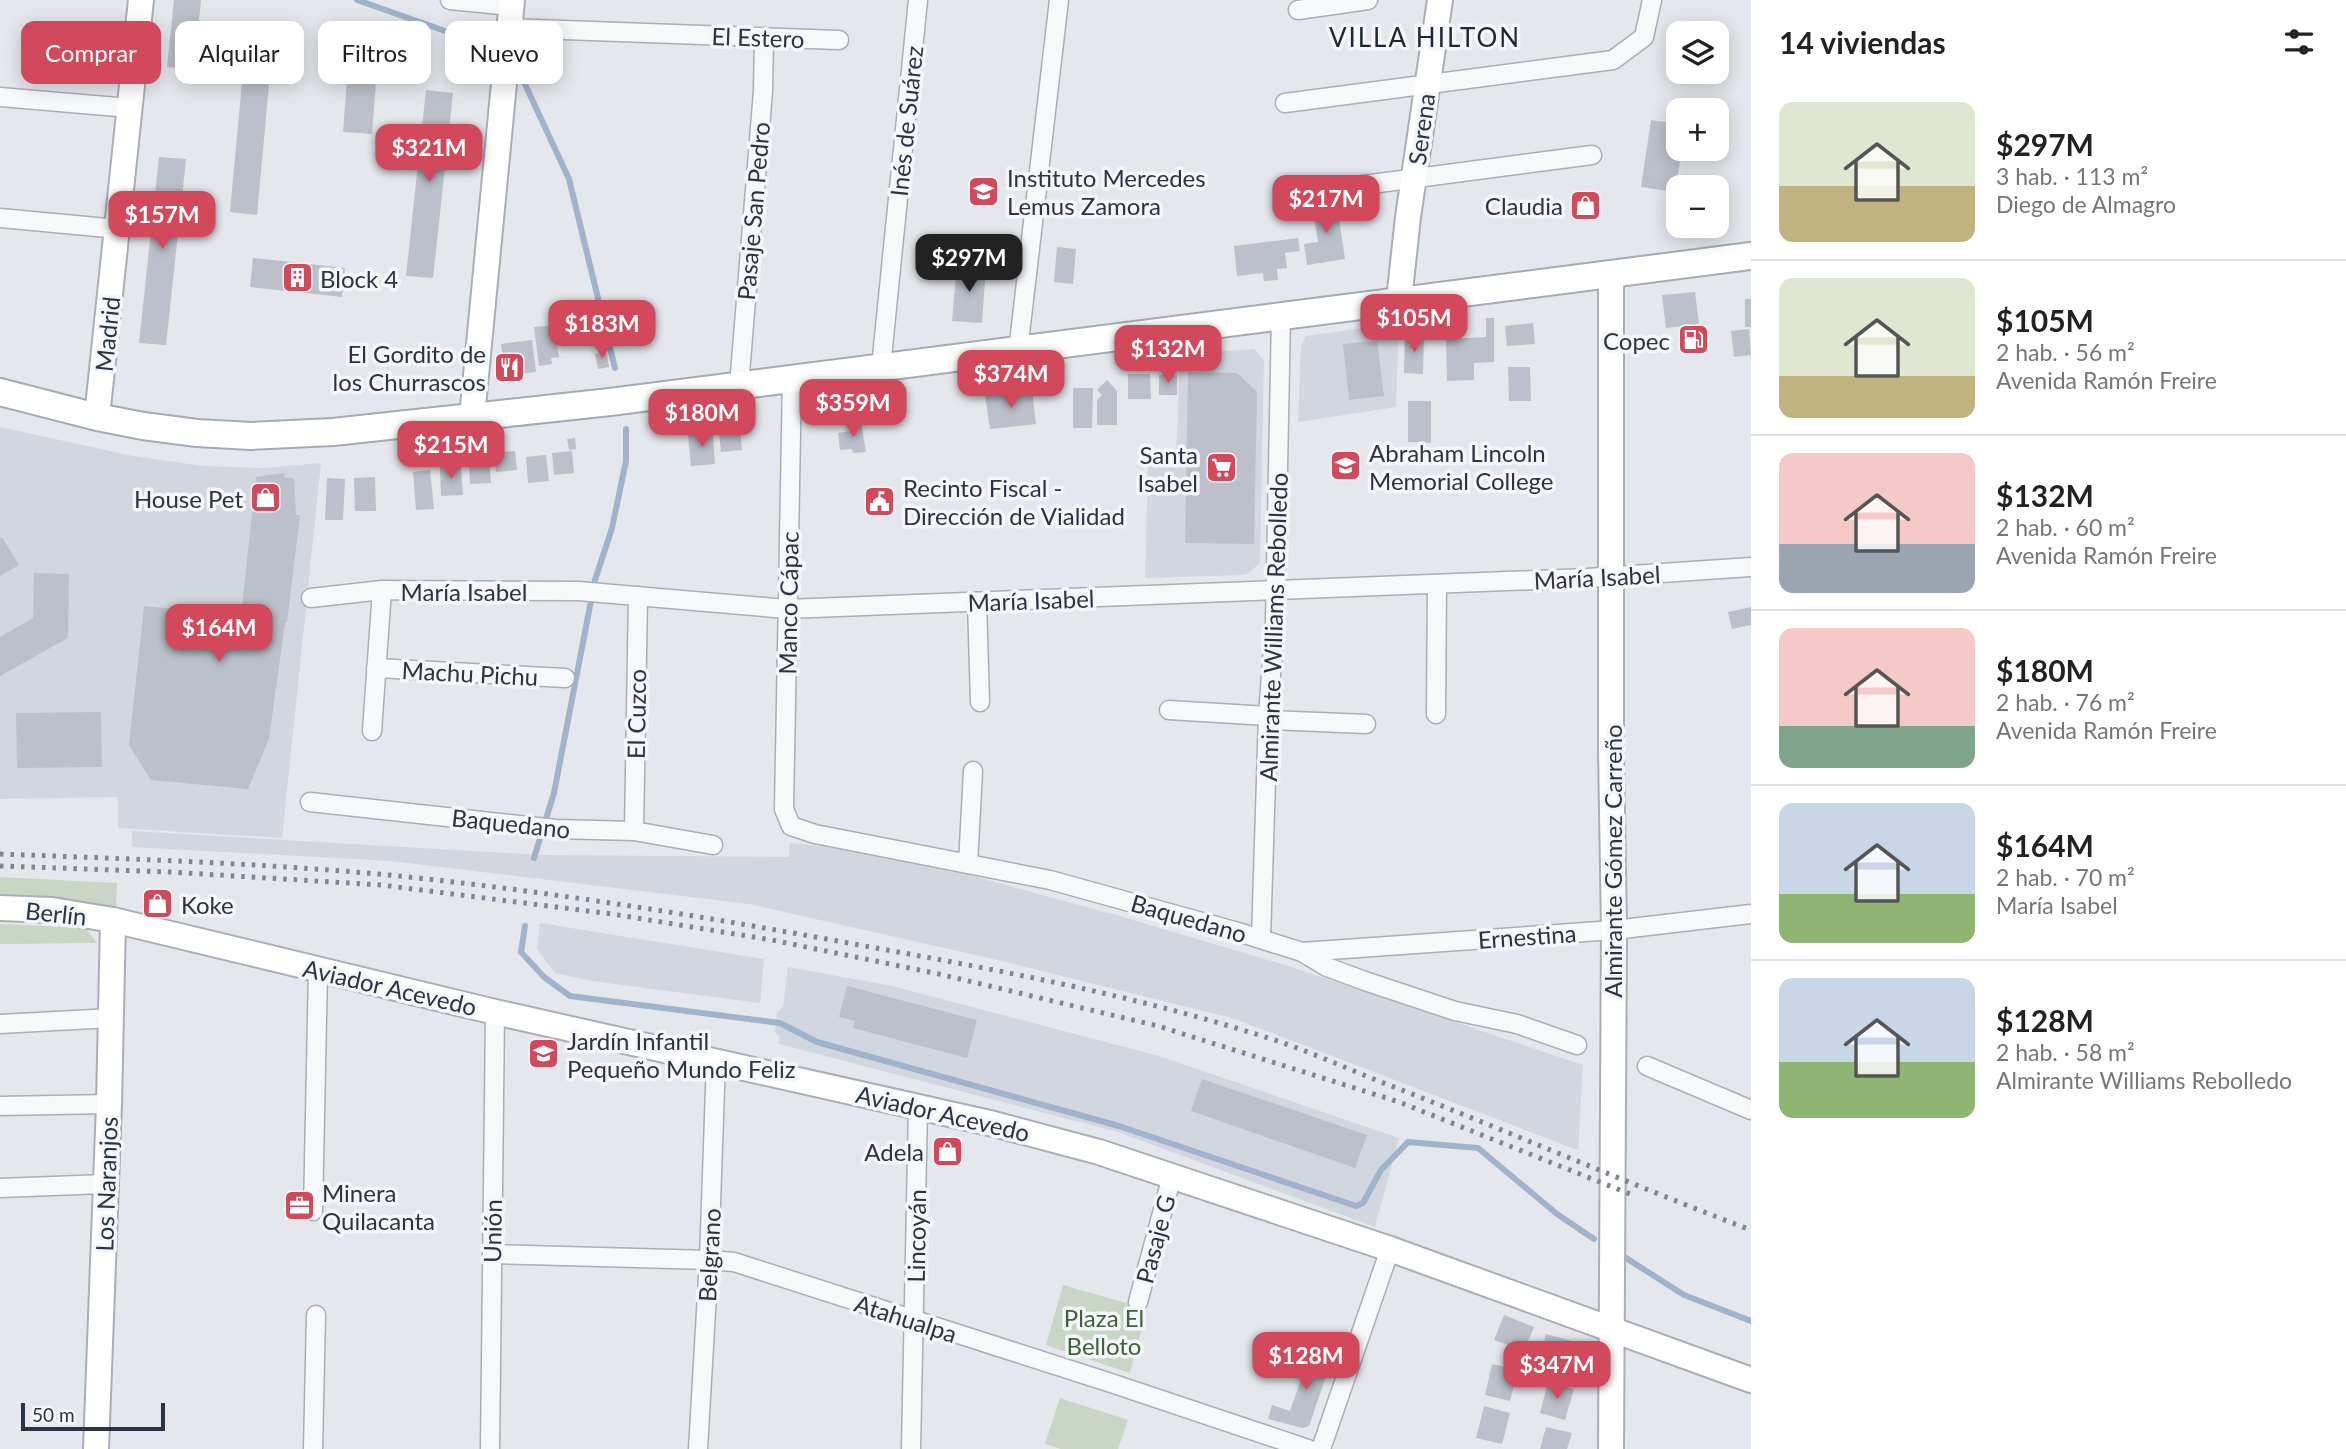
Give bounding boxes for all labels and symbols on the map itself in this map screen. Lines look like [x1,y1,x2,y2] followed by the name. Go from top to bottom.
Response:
[711,21,805,53] street label: El Estero
[1329,21,1521,53] district label: VILLA HILTON
[884,44,928,198] street label: Inés de Suárez
[1402,91,1440,167] street label: Serena
[731,121,775,301] street label: Pasaje San Pedro
[380,124,478,184] pin: $321M
[1007,163,1206,220] place label: Instituto Mercedes Lemus Zamora
[967,174,1001,208] school or university icon: Instituto Mercedes Lemus Zamora
[1277,176,1375,235] pin: $217M
[1569,188,1603,222] shop icon: Claudia
[113,191,211,251] pin: $157M
[1485,191,1563,220] place label: Claudia
[920,234,1018,294] pin: $297M
[280,261,314,295] building icon: Block 4
[320,264,398,293] place label: Block 4
[1365,294,1463,354] pin: $105M
[89,295,125,373] street label: Madrid
[553,300,651,360] pin: $183M
[1676,323,1710,357] fuel station icon: Copec
[1119,326,1217,385] pin: $132M
[1603,326,1670,355] place label: Copec
[333,339,486,396] place label: El Gordito de los Churrascos
[492,350,526,384] restaurant icon: El Gordito de los Churrascos
[962,350,1060,410] pin: $374M
[804,380,902,439] pin: $359M
[653,390,751,449] pin: $180M
[402,421,500,481] pin: $215M
[1369,438,1554,495] place label: Abraham Lincoln Memorial College
[1138,440,1198,497] place label: Santa Isabel
[1329,449,1363,483] school or university icon: Abraham Lincoln Memorial College
[1204,451,1238,485] supermarket icon: Santa Isabel
[1253,472,1293,782] street label: Almirante Williams Rebolledo
[903,473,1125,530] place label: Recinto Fiscal - Dirección de Vialidad
[249,481,283,515] shop icon: House Pet
[134,484,243,513] place label: House Pet
[863,484,897,518] public building icon: Recinto Fiscal - Dirección de Vialidad
[772,531,804,675] street label: Manco Cápac
[1533,559,1661,595] street label: María Isabel
[401,577,527,606] street label: María Isabel
[967,583,1095,617] street label: María Isabel
[170,604,268,664] pin: $164M
[401,655,539,691] street label: Machu Pichu
[621,669,651,759] street label: El Cuzco
[1598,724,1627,998] street label: Almirante Gómez Carreño
[450,802,572,844] street label: Baquedano
[141,887,175,921] shop icon: Koke
[1128,888,1250,948] street label: Baquedano
[181,890,234,919] place label: Koke
[24,895,88,931] street label: Berlín
[1477,918,1577,954] street label: Ernestina
[300,953,480,1021] street label: Aviador Acevedo
[567,1026,796,1083] place label: Jardín Infantil Pequeño Mundo Feliz
[527,1037,561,1071] school or university icon: Jardín Infantil Pequeño Mundo Feliz
[853,1079,1033,1147] street label: Aviador Acevedo
[89,1116,123,1252] street label: Los Naranjos
[930,1134,964,1168] shop icon: Adela
[864,1137,924,1166] place label: Adela
[322,1178,435,1235] place label: Minera Quilacanta
[282,1189,316,1223] office icon: Minera Quilacanta
[901,1189,931,1283] street label: Lincoyán
[1129,1192,1181,1286] street label: Pasaje G
[477,1199,507,1263] street label: Unión
[692,1207,726,1303] street label: Belgrano
[851,1288,961,1348] street label: Atahualpa
[1064,1303,1144,1360] park label: Plaza El Belloto
[1257,1332,1355,1392] pin: $128M
[1508,1342,1606,1401] pin: $347M
[21,1400,164,1432] scale bar

